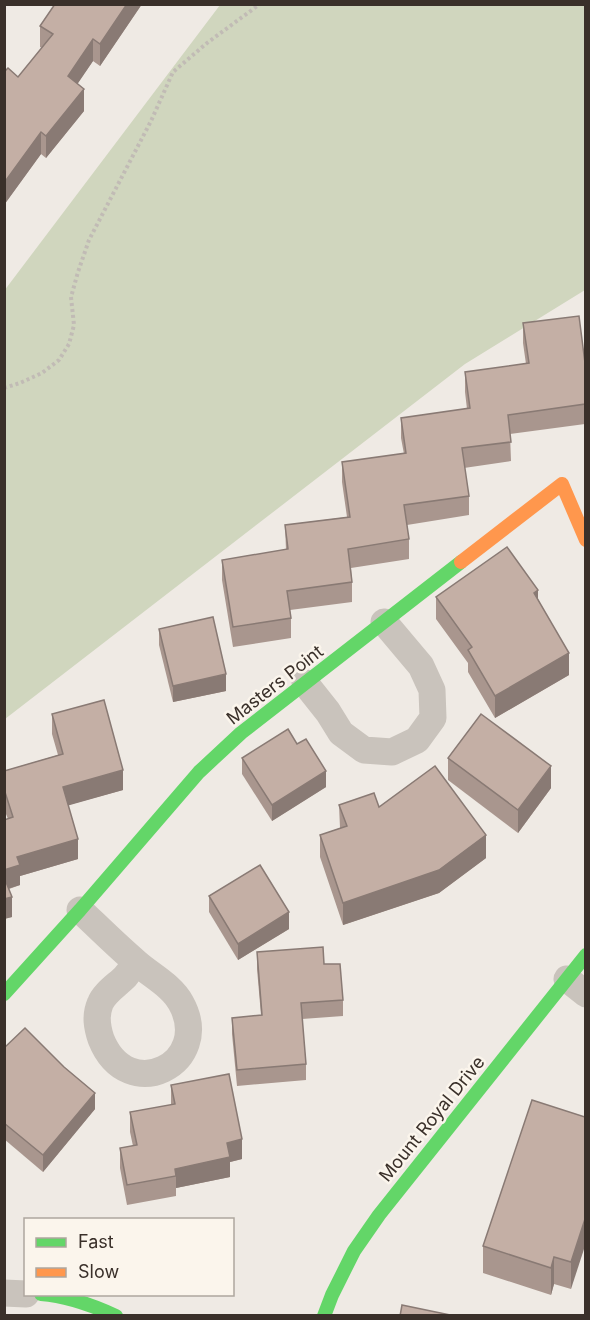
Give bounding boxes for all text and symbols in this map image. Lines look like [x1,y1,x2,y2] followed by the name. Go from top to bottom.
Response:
[222,640,327,729] street label: Masters Point
[375,1052,489,1186] street label: Mount Royal Drive
[24,1218,234,1296] legend
[78,1231,114,1252] text: Fast
[78,1261,119,1282] text: Slow

